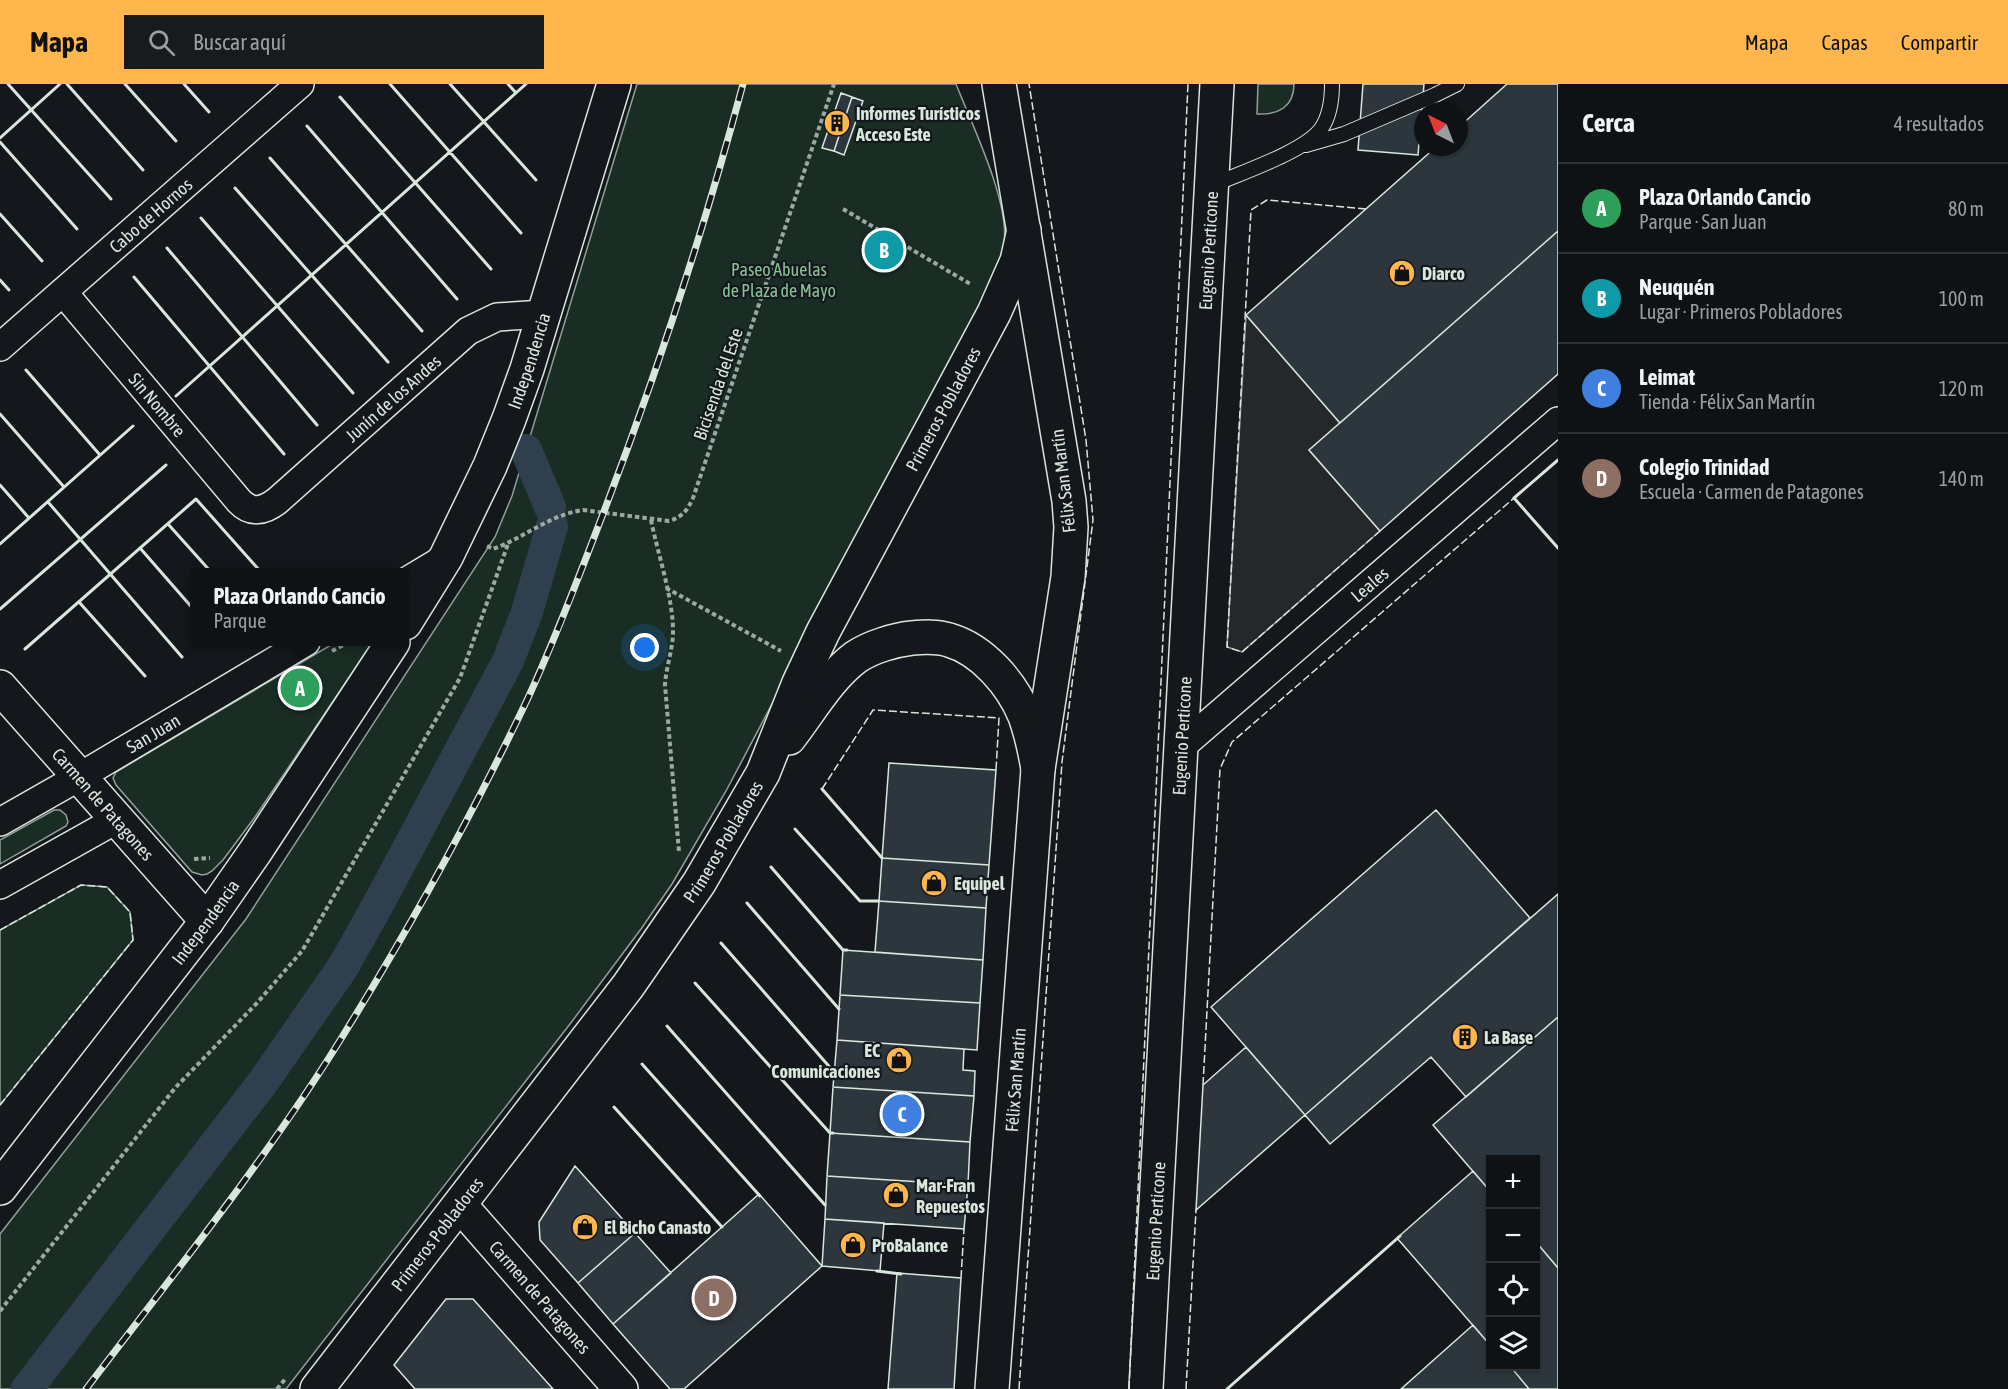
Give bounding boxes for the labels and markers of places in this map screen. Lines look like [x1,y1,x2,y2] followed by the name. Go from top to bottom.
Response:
[855,103,981,145] place label: Informes Turísticos Acceso Este
[822,108,852,138] building icon: Informes Turísticos Acceso Este
[864,228,904,272] pin: B
[1387,258,1417,288] shop icon: Diarco
[1422,263,1465,284] place label: Diarco
[280,666,320,710] pin: A
[919,868,949,898] shop icon: Equipel
[954,873,1005,894] place label: Equipel
[1450,1022,1480,1052] building icon: La Base
[1484,1027,1533,1048] place label: La Base
[771,1040,881,1082] place label: EC Comunicaciones
[884,1045,914,1075] shop icon: EC Comunicaciones
[882,1092,922,1136] pin: C
[916,1175,985,1217] place label: Mar-Fran Repuestos
[881,1180,911,1210] shop icon: Mar-Fran Repuestos
[570,1212,600,1242] shop icon: El Bicho Canasto
[604,1217,711,1238] place label: El Bicho Canasto
[838,1230,868,1260] shop icon: ProBalance
[872,1235,948,1256] place label: ProBalance
[694,1276,734,1320] pin: D

